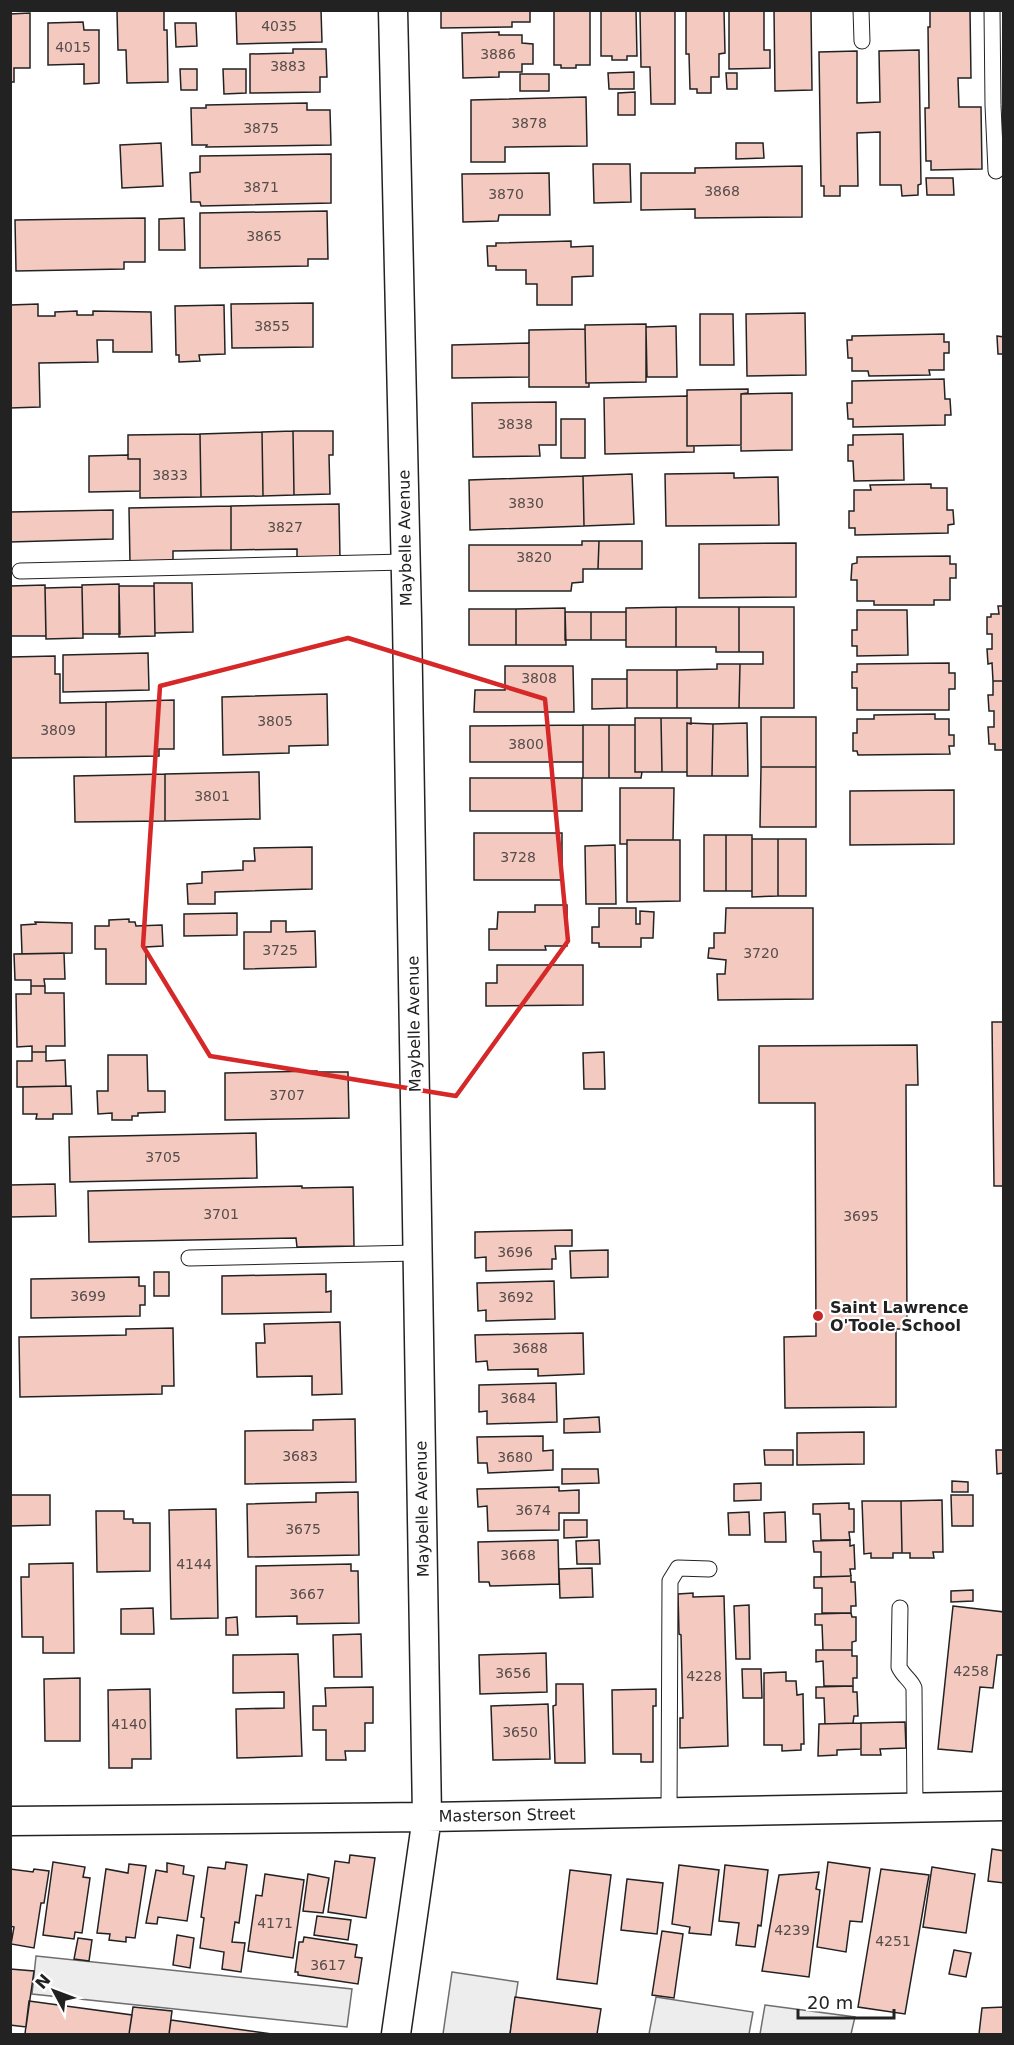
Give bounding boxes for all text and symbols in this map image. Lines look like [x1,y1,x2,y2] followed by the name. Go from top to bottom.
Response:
[261,18,297,34] house number: 4035
[55,39,91,55] house number: 4015
[480,46,516,62] house number: 3886
[270,58,306,74] house number: 3883
[511,115,547,131] house number: 3878
[243,120,279,136] house number: 3875
[243,179,279,195] house number: 3871
[704,183,740,199] house number: 3868
[488,186,524,202] house number: 3870
[246,228,282,244] house number: 3865
[254,318,290,334] house number: 3855
[497,416,533,432] house number: 3838
[152,467,188,483] house number: 3833
[394,470,416,606] street label: Maybelle Avenue
[508,495,544,511] house number: 3830
[267,519,303,535] house number: 3827
[516,549,552,565] house number: 3820
[521,670,557,686] house number: 3808
[257,713,293,729] house number: 3805
[40,722,76,738] house number: 3809
[508,736,544,752] house number: 3800
[194,788,230,804] house number: 3801
[500,849,536,865] house number: 3728
[262,942,298,958] house number: 3725
[743,945,779,961] house number: 3720
[403,956,425,1092] street label: Maybelle Avenue
[269,1087,305,1103] house number: 3707
[145,1149,181,1165] house number: 3705
[203,1206,239,1222] house number: 3701
[843,1208,879,1224] house number: 3695
[497,1244,533,1260] house number: 3696
[70,1288,106,1304] house number: 3699
[498,1289,534,1305] house number: 3692
[830,1298,969,1335] place label: Saint Lawrence O'Toole School
[811,1309,825,1323] marker: Saint Lawrence O'Toole School
[512,1340,548,1356] house number: 3688
[500,1390,536,1406] house number: 3684
[411,1441,433,1577] street label: Maybelle Avenue
[282,1448,318,1464] house number: 3683
[497,1449,533,1465] house number: 3680
[515,1502,551,1518] house number: 3674
[285,1521,321,1537] house number: 3675
[500,1547,536,1563] house number: 3668
[176,1556,212,1572] house number: 4144
[289,1586,325,1602] house number: 3667
[953,1663,989,1679] house number: 4258
[495,1665,531,1681] house number: 3656
[686,1668,722,1684] house number: 4228
[111,1716,147,1732] house number: 4140
[502,1724,538,1740] house number: 3650
[439,1804,575,1826] street label: Masterson Street
[257,1915,293,1931] house number: 4171
[774,1922,810,1938] house number: 4239
[875,1933,911,1949] house number: 4251
[310,1957,346,1973] house number: 3617
[24,1961,84,2021] north arrow
[31,1970,55,1993] text: N
[798,1982,894,2020] scale bar
[807,1992,853,2013] text: 20 m

